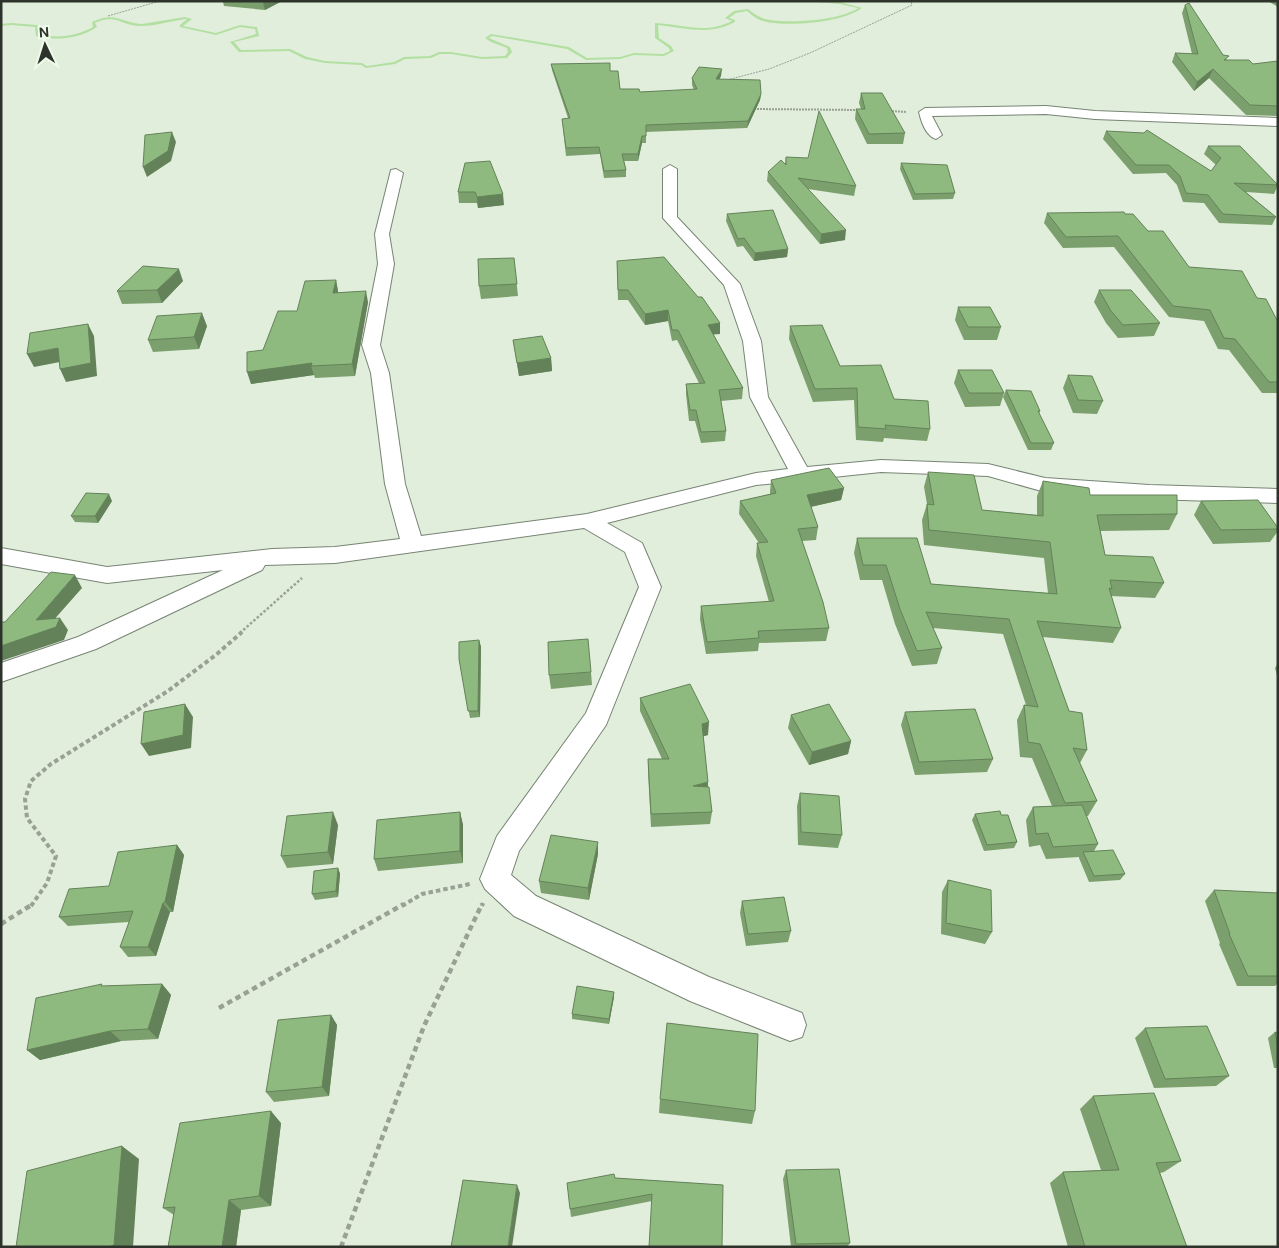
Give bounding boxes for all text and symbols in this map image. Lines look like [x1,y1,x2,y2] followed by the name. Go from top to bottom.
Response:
[20,20,70,70] north arrow
[38,23,50,41] text: N

